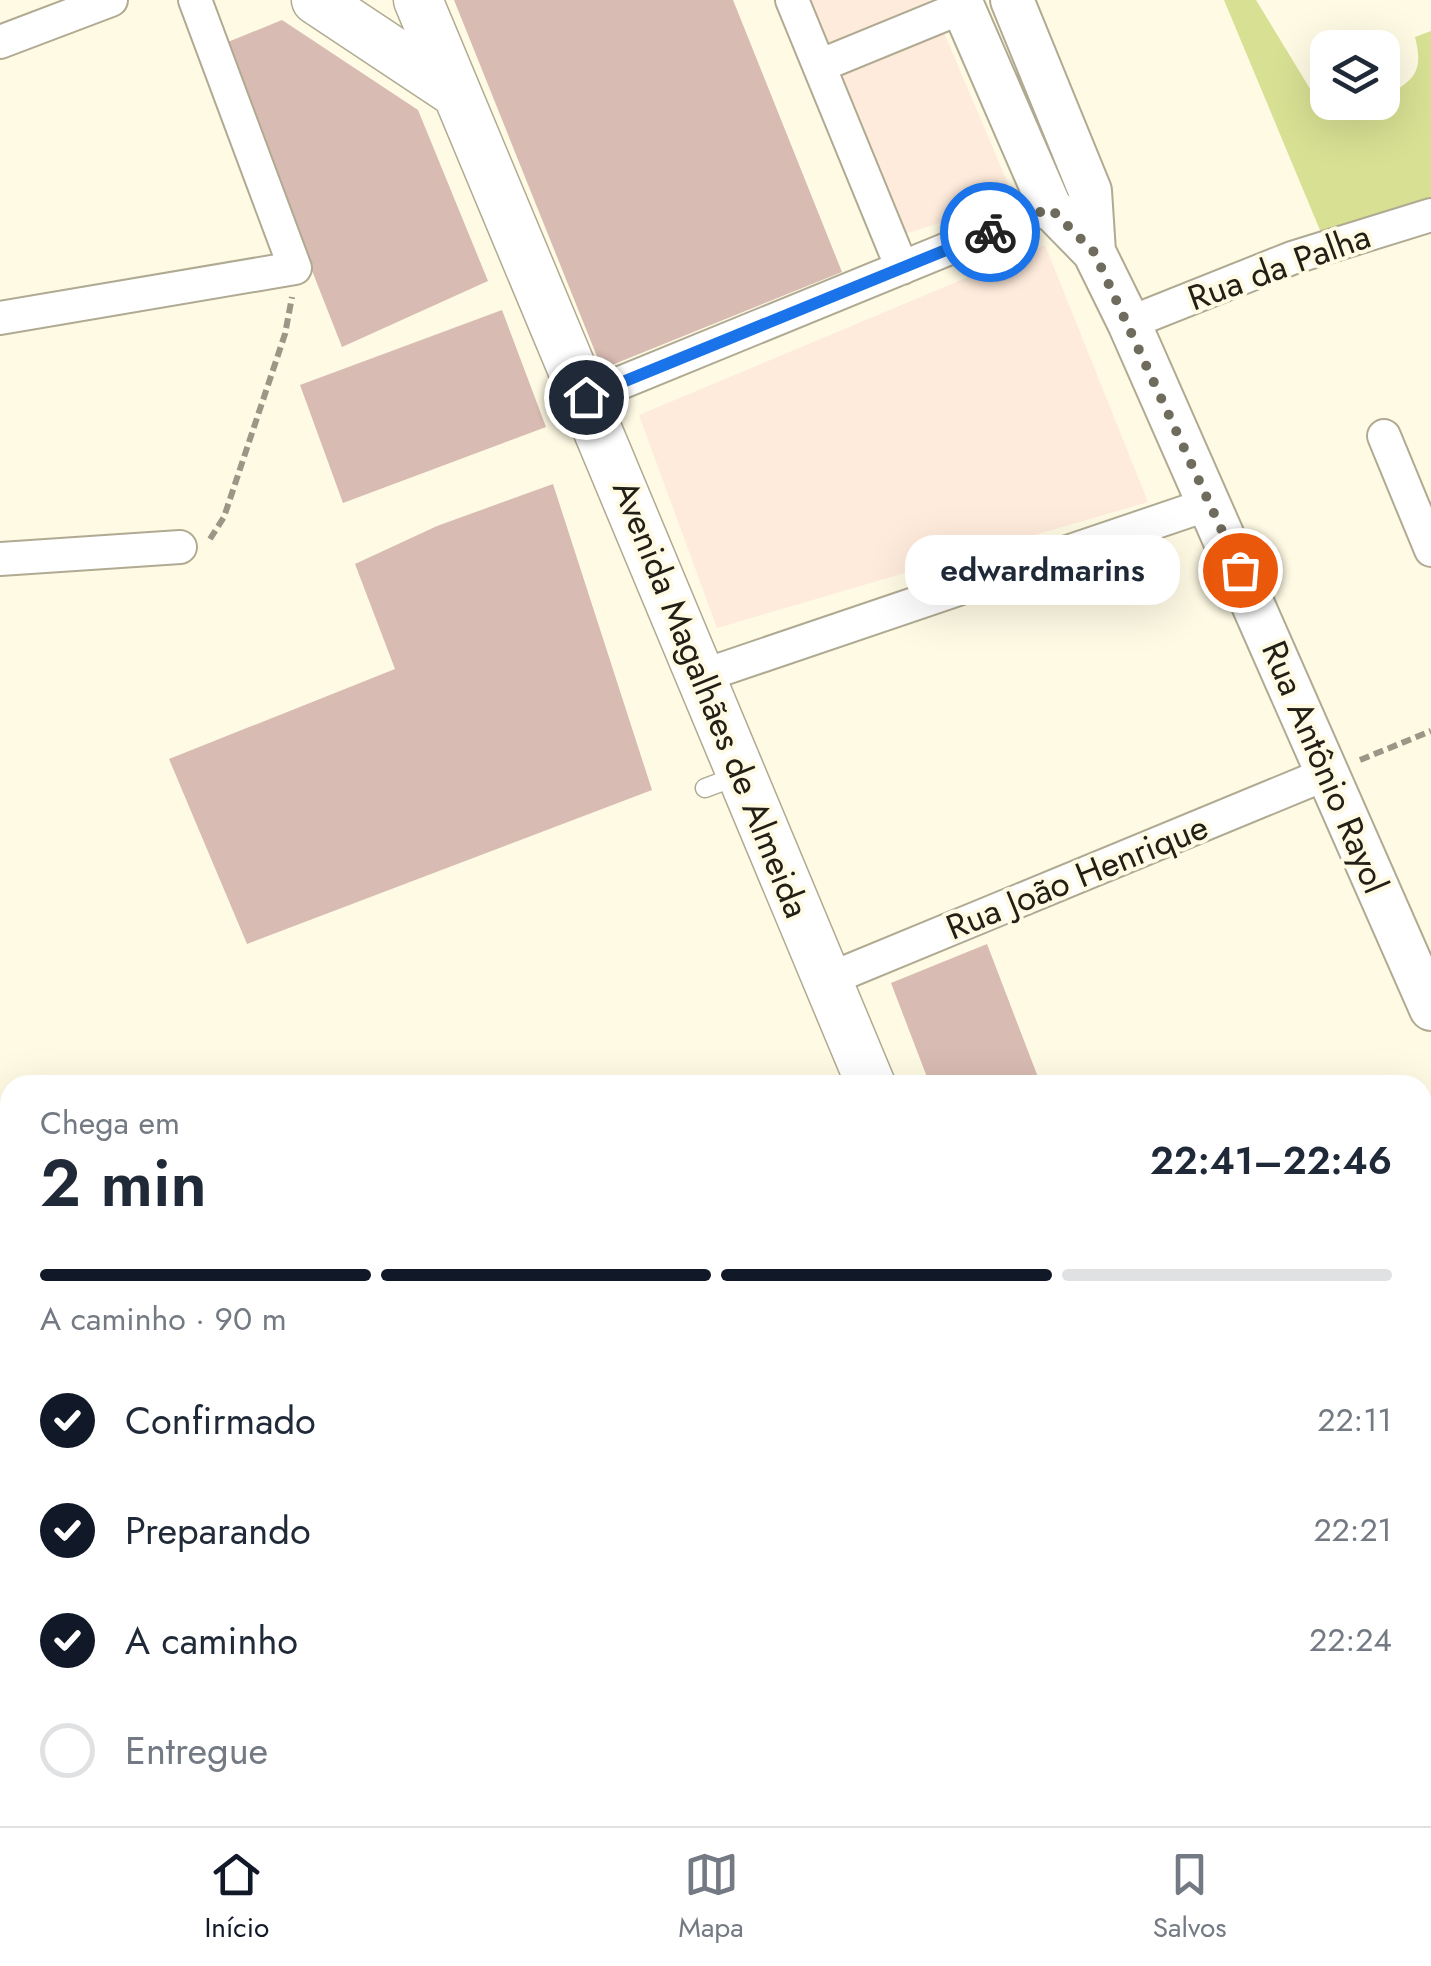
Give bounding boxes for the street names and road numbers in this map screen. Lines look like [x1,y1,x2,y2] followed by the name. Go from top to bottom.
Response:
[1181,211,1377,323] street label: Rua da Palha
[600,473,822,925] street label: Avenida Magalhães de Almeida
[1249,633,1401,901] street label: Rua Antônio Rayol
[939,802,1215,952] street label: Rua João Henrique

